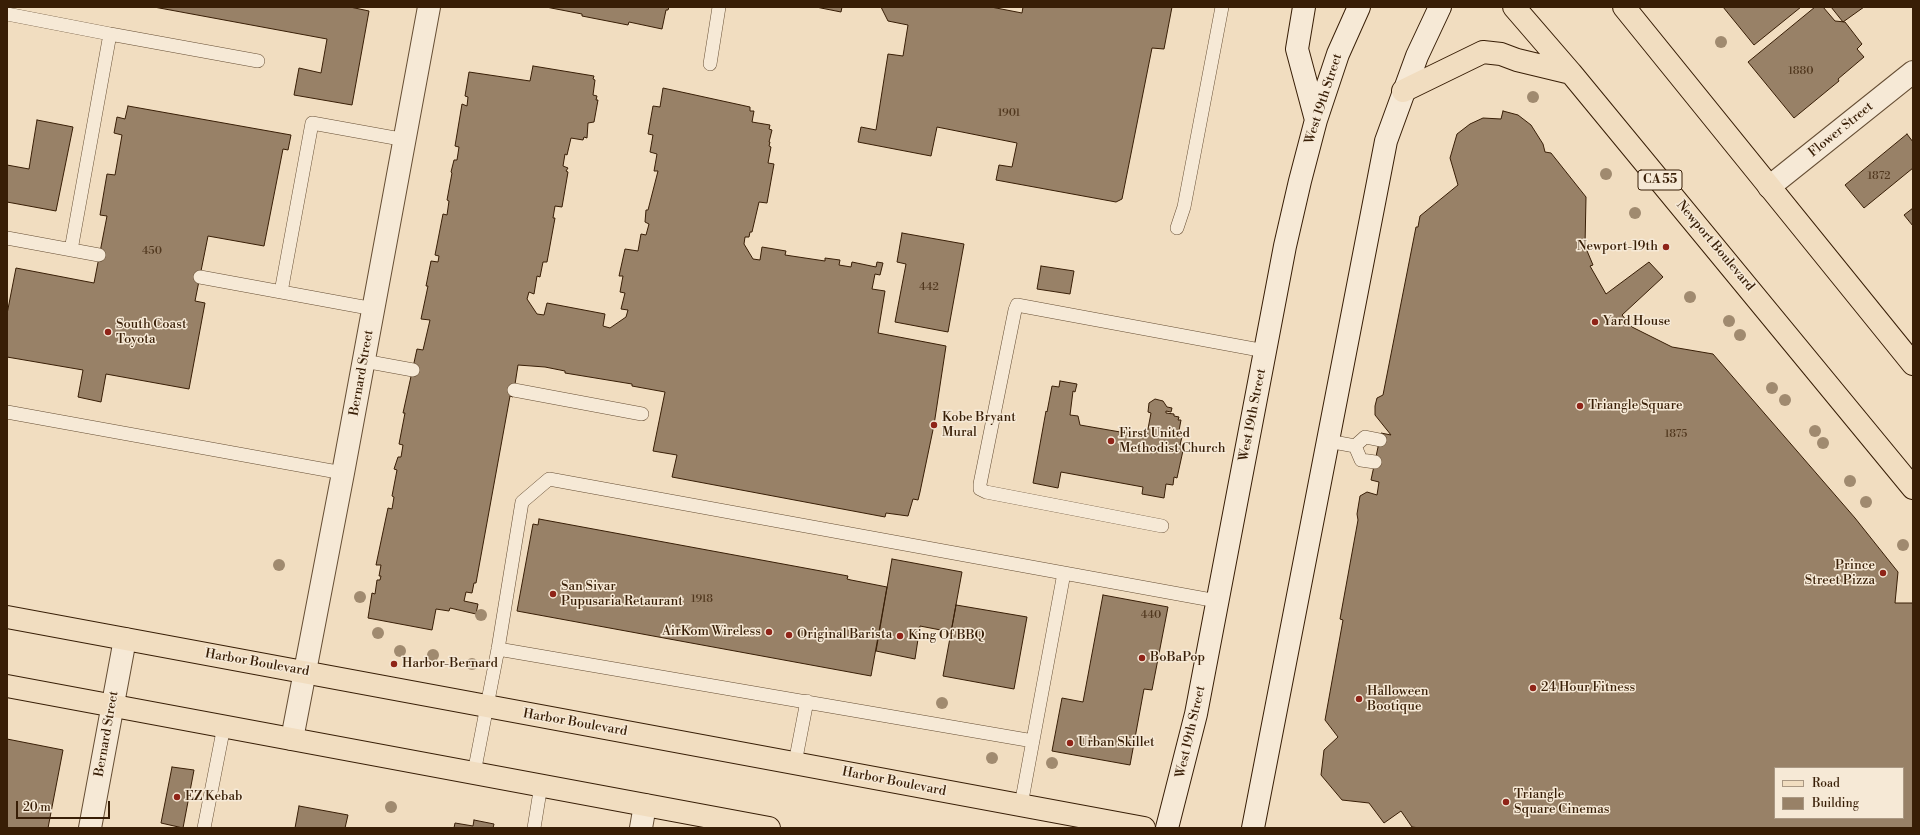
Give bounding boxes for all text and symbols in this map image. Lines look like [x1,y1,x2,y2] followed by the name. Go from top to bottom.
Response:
[1302,52,1346,146] street label: West 19th Street
[1788,64,1814,78] house number: 1880
[1806,99,1876,161] street label: Flower Street
[998,106,1020,120] house number: 1901
[1868,169,1890,183] house number: 1872
[1638,170,1682,190] road number: CA 55
[1673,198,1757,294] street label: Newport Boulevard
[1577,239,1658,255] place label: Newport-19th
[1661,242,1671,252] marker: Newport-19th
[142,244,162,258] house number: 450
[919,280,939,294] house number: 442
[1603,314,1670,330] place label: Yard House
[116,317,187,348] place label: South Coast Toyota
[1590,317,1600,327] marker: Yard House
[103,327,113,337] marker: South Coast Toyota
[347,329,377,417] street label: Bernard Street
[1236,367,1270,463] street label: West 19th Street
[1588,398,1682,414] place label: Triangle Square
[1575,401,1585,411] marker: Triangle Square
[942,410,1016,441] place label: Kobe Bryant Mural
[929,420,939,430] marker: Kobe Bryant Mural
[1119,426,1225,457] place label: First United Methodist Church
[1665,427,1687,441] house number: 1875
[1106,436,1116,446] marker: First United Methodist Church
[1805,558,1875,589] place label: Prince Street Pizza
[1878,568,1888,578] marker: Prince Street Pizza
[561,579,683,610] place label: San Sivar Pupusaria Retaurant
[548,589,558,599] marker: San Sivar Pupusaria Retaurant
[691,592,713,606] house number: 1918
[1141,608,1161,622] house number: 440
[662,624,761,640] place label: AirKom Wireless
[764,627,774,637] marker: AirKom Wireless
[797,627,892,643] place label: Original Barista
[908,628,985,644] place label: King Of BBQ
[784,630,794,640] marker: Original Barista
[895,631,905,641] marker: King Of BBQ
[204,646,310,680] street label: Harbor Boulevard
[1150,650,1205,666] place label: BoBaPop
[1137,653,1147,663] marker: BoBaPop
[402,656,498,672] place label: Harbor-Bernard
[389,659,399,669] marker: Harbor-Bernard
[1541,680,1635,696] place label: 24 Hour Fitness
[1528,683,1538,693] marker: 24 Hour Fitness
[1173,684,1209,780] street label: West 19th Street
[1367,684,1429,715] place label: Halloween Bootique
[92,690,122,778] street label: Bernard Street
[1354,694,1364,704] marker: Halloween Bootique
[522,706,628,740] street label: Harbor Boulevard
[1078,735,1155,751] place label: Urban Skillet
[1065,738,1075,748] marker: Urban Skillet
[841,764,947,800] street label: Harbor Boulevard
[1774,767,1904,819] legend
[1812,776,1840,791] text: Road
[1514,787,1609,818] place label: Triangle Square Cinemas
[185,789,243,805] place label: EZ Kebab
[172,792,182,802] marker: EZ Kebab
[18,793,112,819] scale bar
[1812,796,1859,811] text: Building
[1501,797,1511,807] marker: Triangle Square Cinemas
[23,800,51,815] text: 20 m

